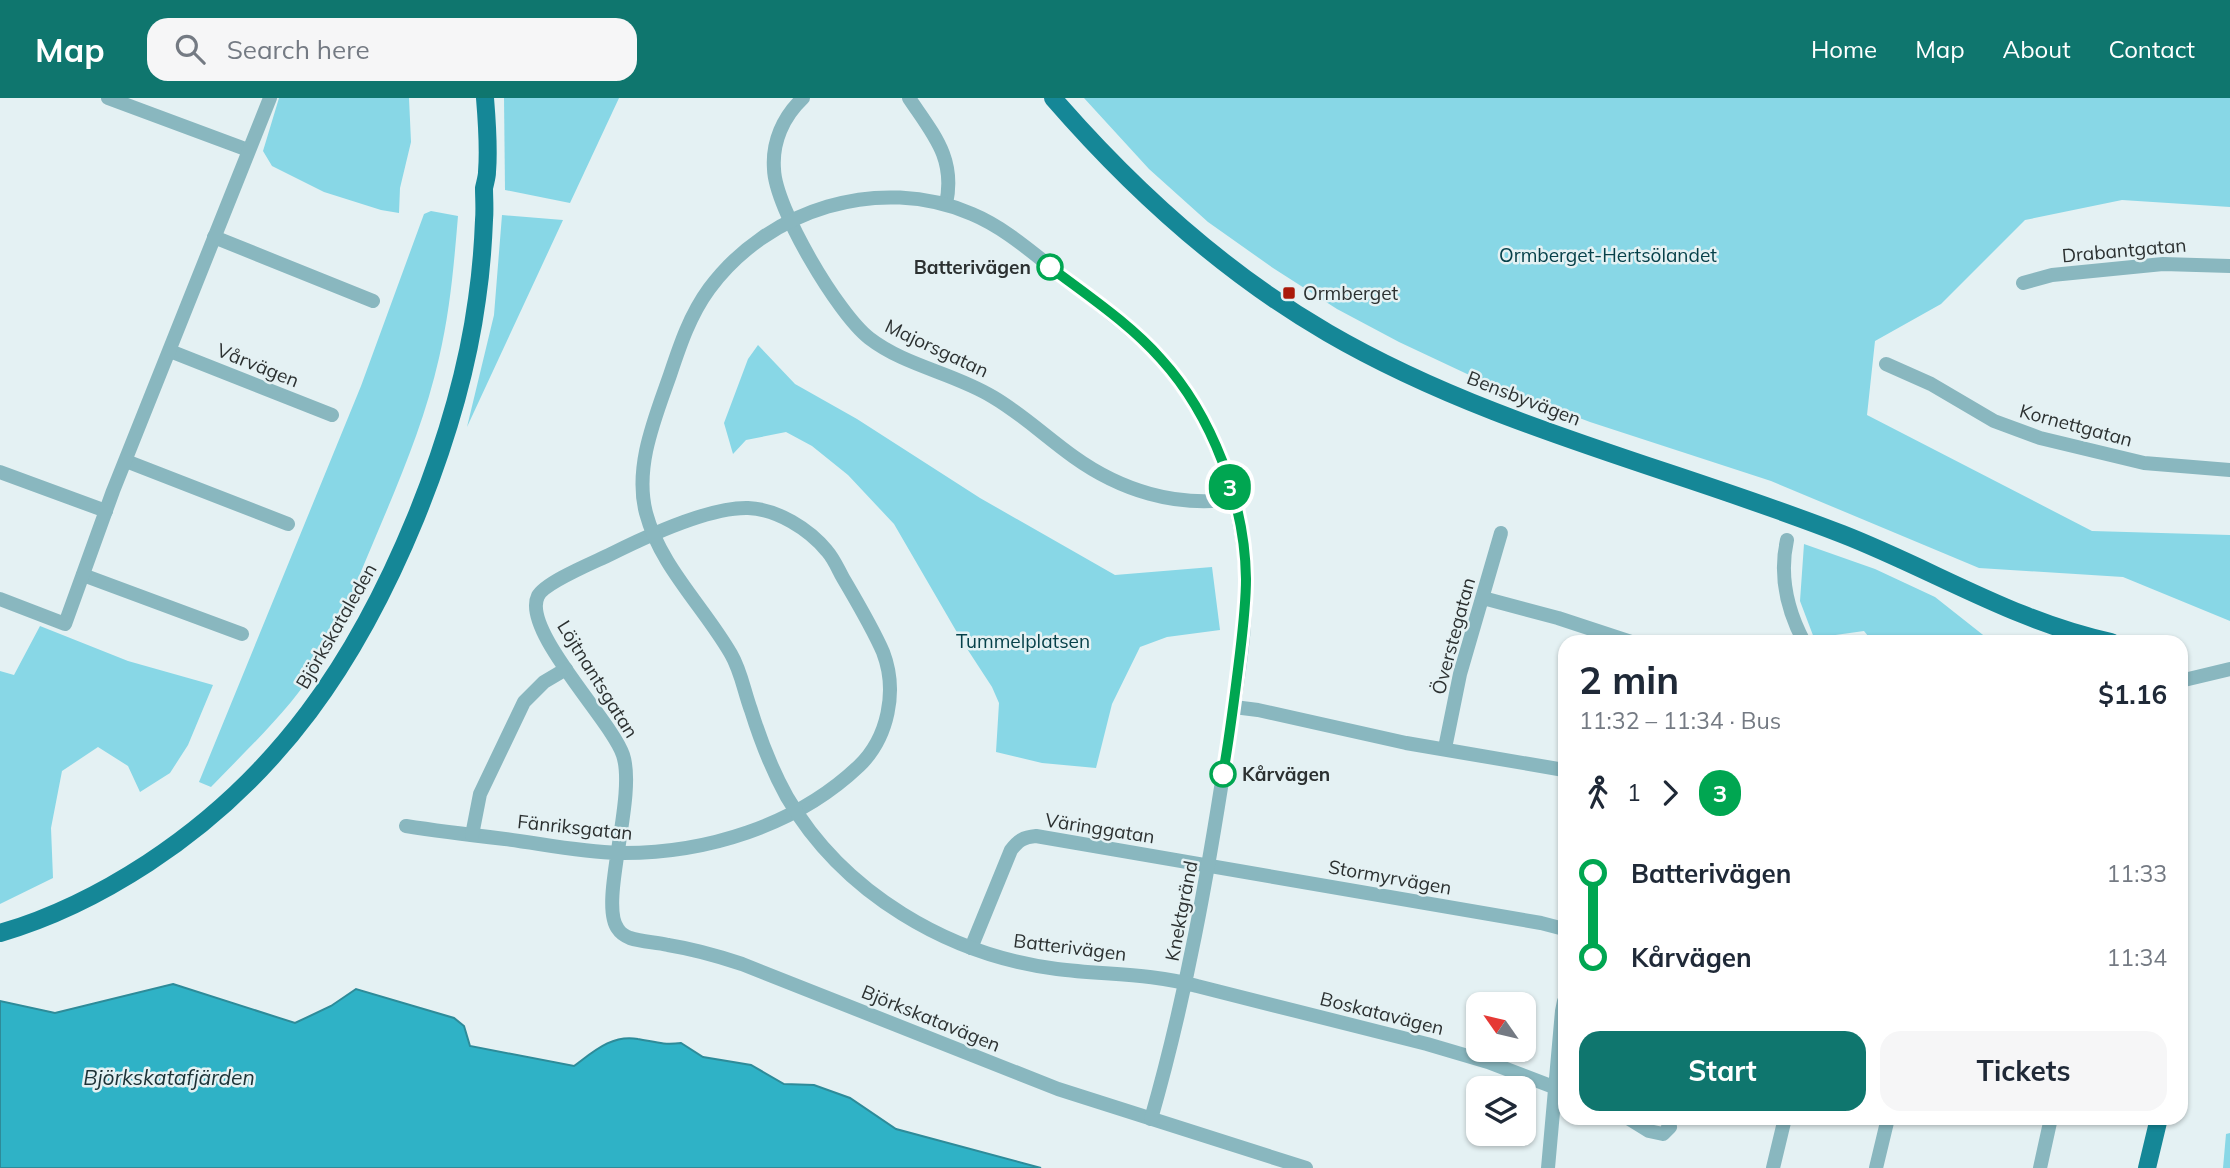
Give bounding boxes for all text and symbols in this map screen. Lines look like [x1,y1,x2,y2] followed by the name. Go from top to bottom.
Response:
[147,18,637,81] search box
[35,29,105,70] text: Map
[171,30,209,68] icon: search
[227,33,370,66] text: Search here
[1811,34,1877,64] text: Home
[1915,34,1965,64] text: Map
[2003,34,2071,64] text: About
[2109,34,2195,64] text: Contact
[2061,233,2187,267] street label: Drabantgatan
[1499,243,1717,267] park label: Ormberget-Hertsölandet
[1037,254,1063,280] marker: Batterivägen
[914,255,1031,279] place label: Batterivägen
[1303,281,1399,305] place label: Ormberget
[1281,285,1297,301] marker: Ormberget
[881,314,993,382] street label: Majorsgatan
[213,338,303,392] street label: Vårvägen
[1464,365,1584,431] street label: Bensbyvägen
[2017,398,2135,452] street label: Kornettgatan
[1207,464,1253,510] line badge: 3
[1223,472,1237,502] text: 3
[290,559,382,693] street label: Björkskataleden
[1426,575,1480,697] street label: Överstegatan
[552,616,644,742] street label: Löjtnantsgatan
[956,629,1090,653] park label: Tummelplatsen
[1579,656,1679,704] text: 2 min
[2098,678,2167,711] text: $1.16
[1579,706,1781,735] text: 11:32 – 11:34 · Bus
[1210,761,1236,787] marker: Kårvägen
[1242,762,1330,786] place label: Kårvägen
[1579,774,1617,812] icon: walk
[1651,774,1689,812] icon: forward
[1627,778,1641,807] text: 1
[1713,778,1727,808] text: 3
[1043,807,1157,849] street label: Väringgatan
[516,809,634,845] street label: Fänriksgatan
[1327,854,1453,900] street label: Stormyrvägen
[1631,857,1792,890] text: Batterivägen
[1159,859,1203,963] street label: Knektgränd
[2107,859,2167,888] text: 11:33
[1012,928,1128,966] street label: Batterivägen
[1631,941,1752,974] text: Kårvägen
[2107,943,2167,972] text: 11:34
[858,979,1004,1057] street label: Björkskatavägen
[1318,986,1446,1040] street label: Boskatavägen
[1466,992,1536,1062] north arrow
[1466,992,1536,1146] map controls
[1579,1031,1866,1111] button: Start
[1880,1031,2167,1111] button: Tickets
[83,1064,255,1090] water label: Björkskatafjärden
[1466,1076,1536,1146] button: layers

